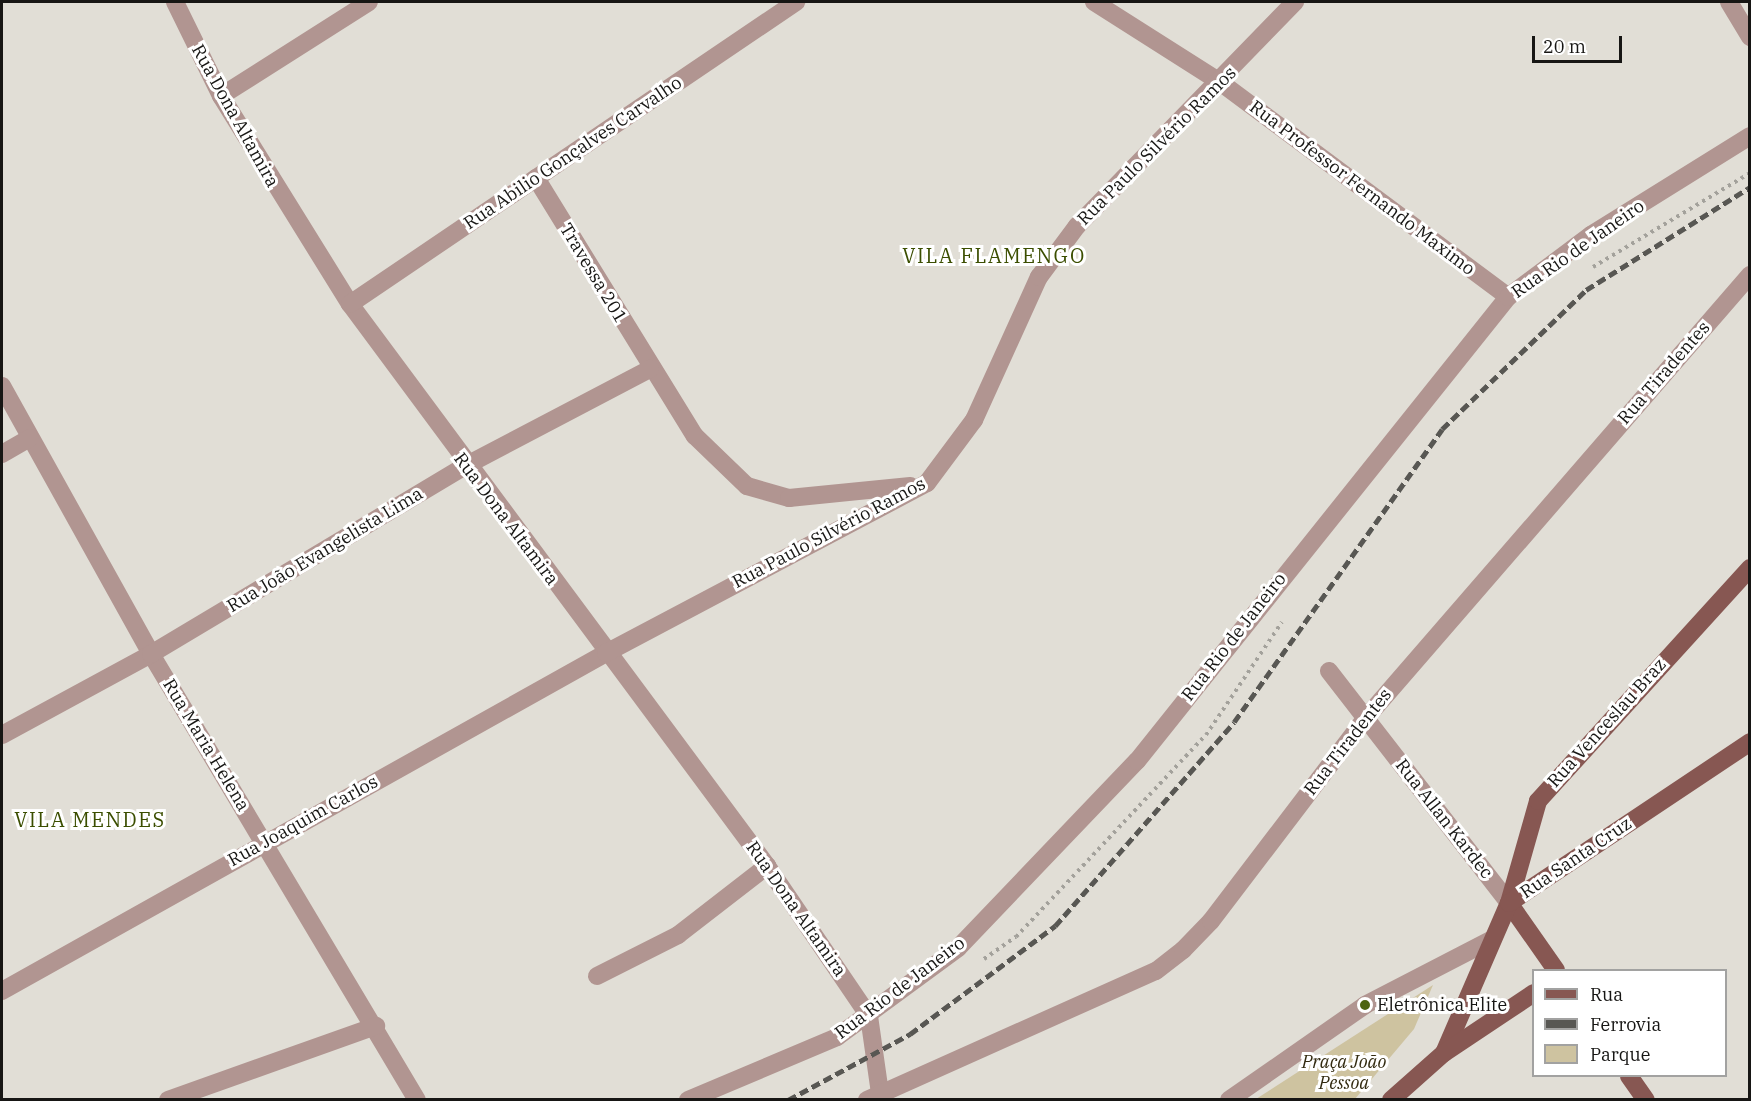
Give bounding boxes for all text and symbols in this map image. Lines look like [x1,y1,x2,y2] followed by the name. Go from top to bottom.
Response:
[1535,24,1625,62] scale bar
[1543,35,1586,58] text: 20 m
[187,41,283,191] street label: Rua Dona Altamira
[1073,62,1241,230] street label: Rua Paulo Silvério Ramos
[460,72,686,234] street label: Rua Abilio Gonçalves Carvalho
[1245,96,1479,280] street label: Rua Professor Fernando Maximo
[1508,195,1648,303] street label: Rua Rio de Janeiro
[555,219,631,327] street label: Travessa 201
[902,243,1086,267] district label: VILA FLAMENGO
[1613,317,1715,429] street label: Rua Tiradentes
[449,449,563,589] street label: Rua Dona Altamira
[729,473,929,593] street label: Rua Paulo Silvério Ramos
[223,483,427,617] street label: Rua João Evangelista Lima
[1177,569,1291,705] street label: Rua Rio de Janeiro
[1543,654,1671,792] street label: Rua Venceslau Braz
[158,675,254,815] street label: Rua Maria Helena
[1300,684,1396,800] street label: Rua Tiradentes
[1391,755,1497,883] street label: Rua Allan Kardec
[224,771,382,871] street label: Rua Joaquim Carlos
[14,807,166,831] district label: VILA MENDES
[1516,813,1636,903] street label: Rua Santa Cruz
[741,837,851,981] street label: Rua Dona Altamira
[831,932,969,1044] street label: Rua Rio de Janeiro
[1532,969,1727,1077] legend
[1590,983,1623,1006] text: Rua
[1377,994,1507,1016] place label: Eletrônica Elite
[1358,998,1372,1012] marker: Eletrônica Elite
[1590,1013,1661,1036] text: Ferrovia
[1590,1043,1650,1066] text: Parque
[1302,1052,1386,1094] park label: Praça João Pessoa

